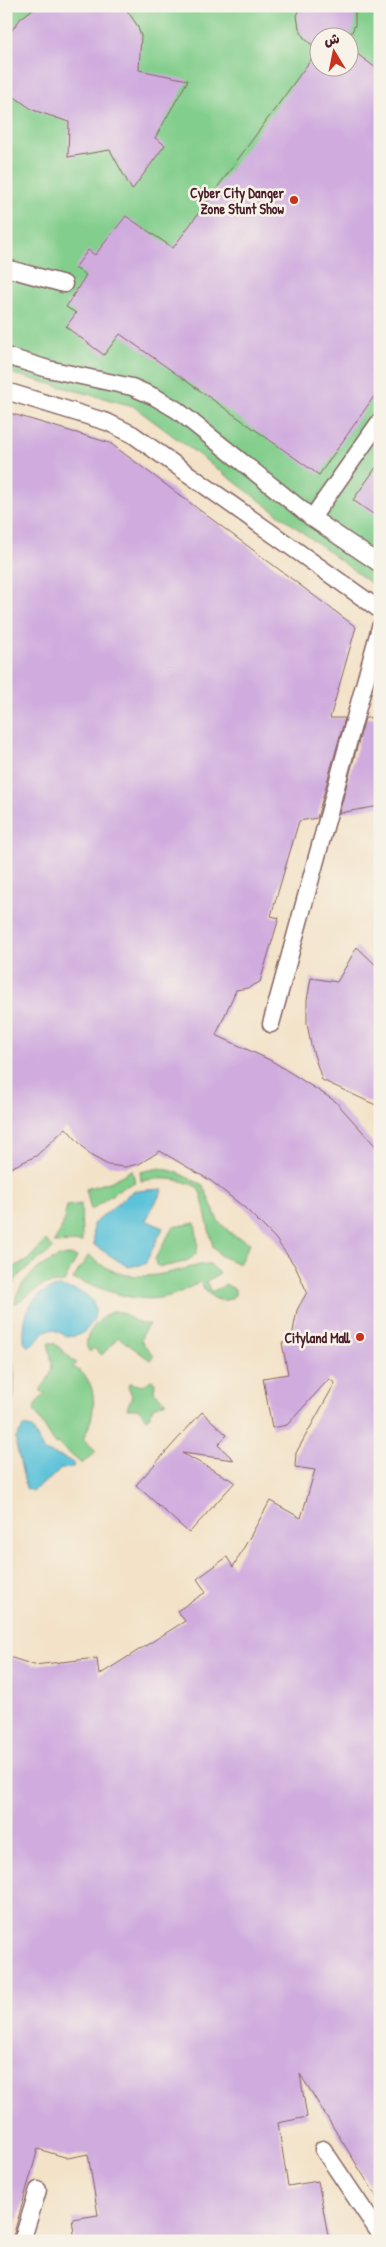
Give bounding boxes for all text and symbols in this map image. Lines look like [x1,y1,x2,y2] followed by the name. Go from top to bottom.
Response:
[308,28,358,78] north arrow
[322,28,341,49] text: ش
[190,183,285,218] place label: Cyber City Danger Zone Stunt Show
[288,194,300,206] marker: Cyber City Danger Zone Stunt Show
[284,1328,351,1349] place label: Cityland Mall
[354,1331,366,1343] marker: Cityland Mall

